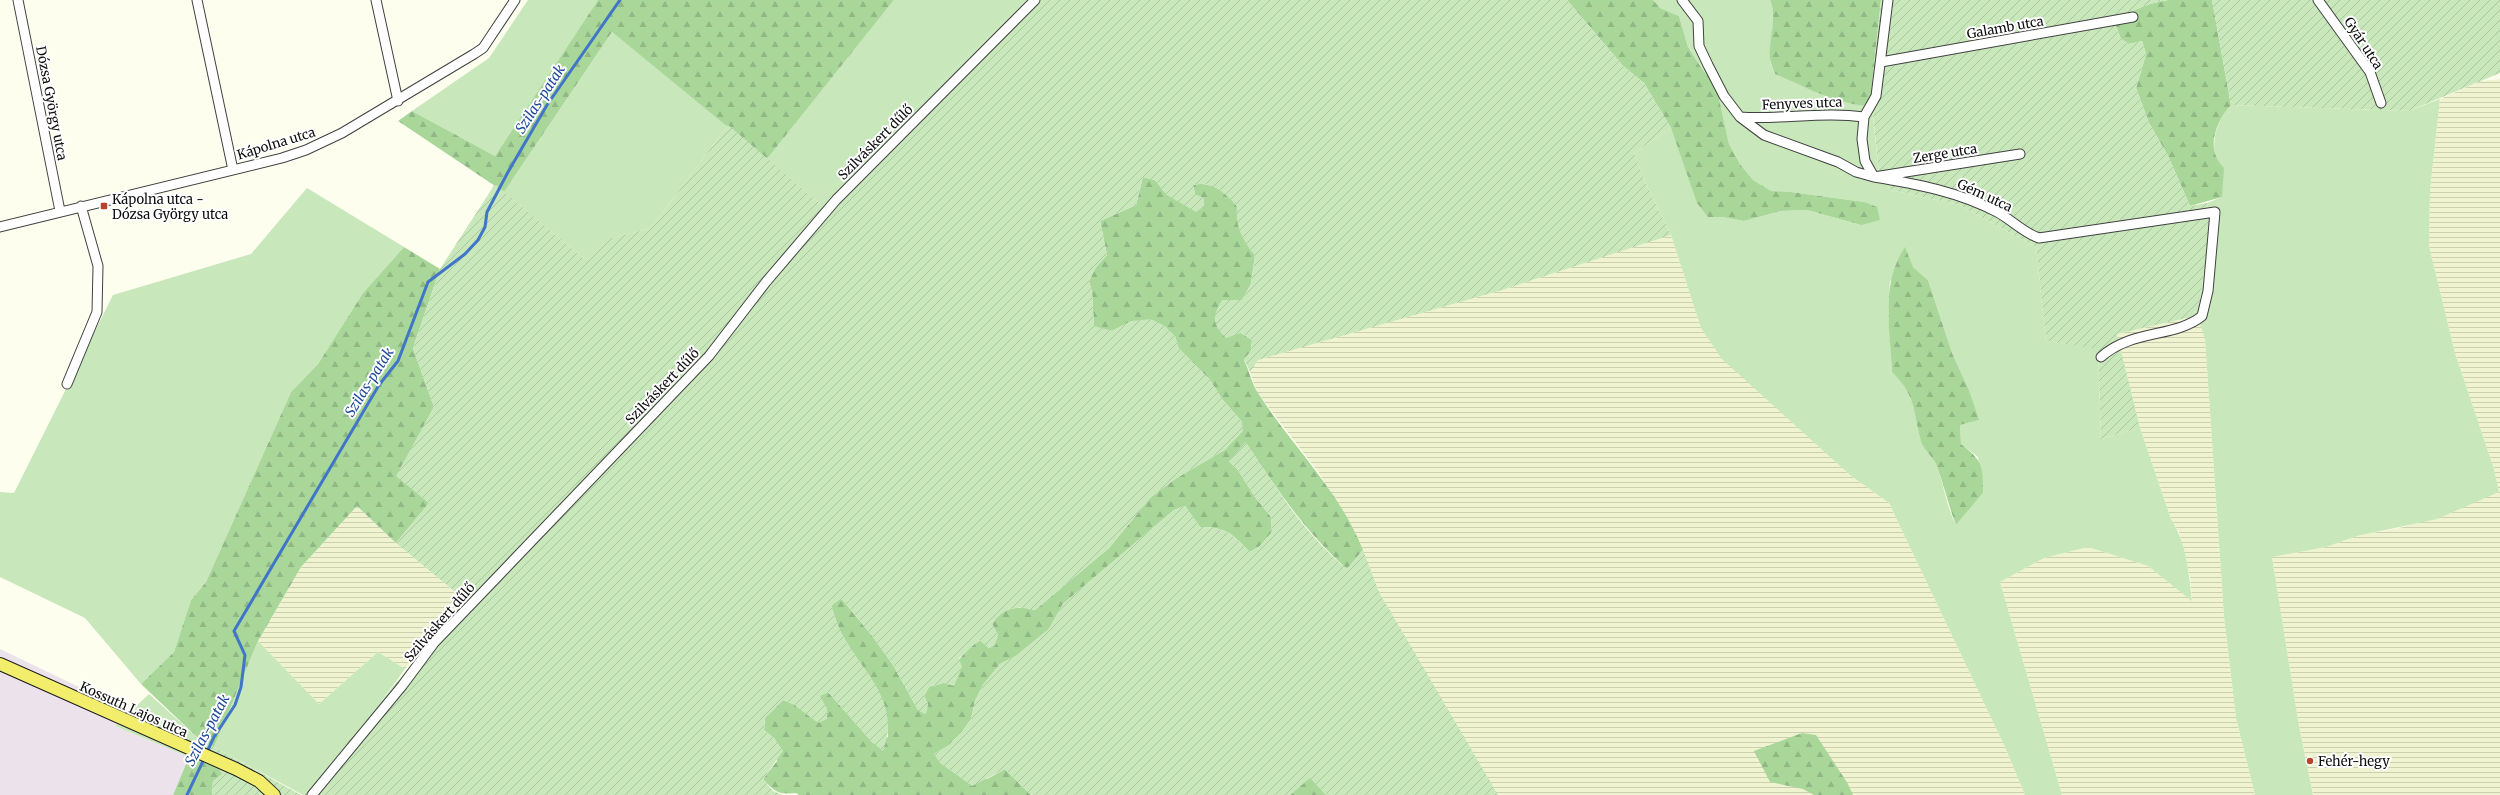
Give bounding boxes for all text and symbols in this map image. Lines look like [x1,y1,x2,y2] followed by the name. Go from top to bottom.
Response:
[1965,12,2045,43] street label: Galamb utca
[2340,14,2387,73] street label: Gyár utca
[32,44,71,162] street label: Dózsa György utca
[511,61,569,137] water label: Szilas-patak
[1761,94,1843,113] street label: Fenyves utca
[834,101,917,183] street label: Szilváskert dűlő
[235,123,317,163] street label: Kápolna utca
[1912,140,1978,167] street label: Zerge utca
[1955,175,2015,216] street label: Gém utca
[112,191,228,223] place label: Kápolna utca - Dózsa György utca
[99,201,109,211] marker: Kápolna utca - Dózsa György utca
[341,344,398,420] water label: Szilas-patak
[622,344,703,428] street label: Szilváskert dűlő
[400,579,479,665] street label: Szilváskert dűlő
[77,678,191,741] street label: Kossuth Lajos utca
[181,691,233,769] water label: Szilas-patak
[2318,753,2390,770] place label: Fehér-hegy
[2305,756,2315,766] marker: Fehér-hegy

